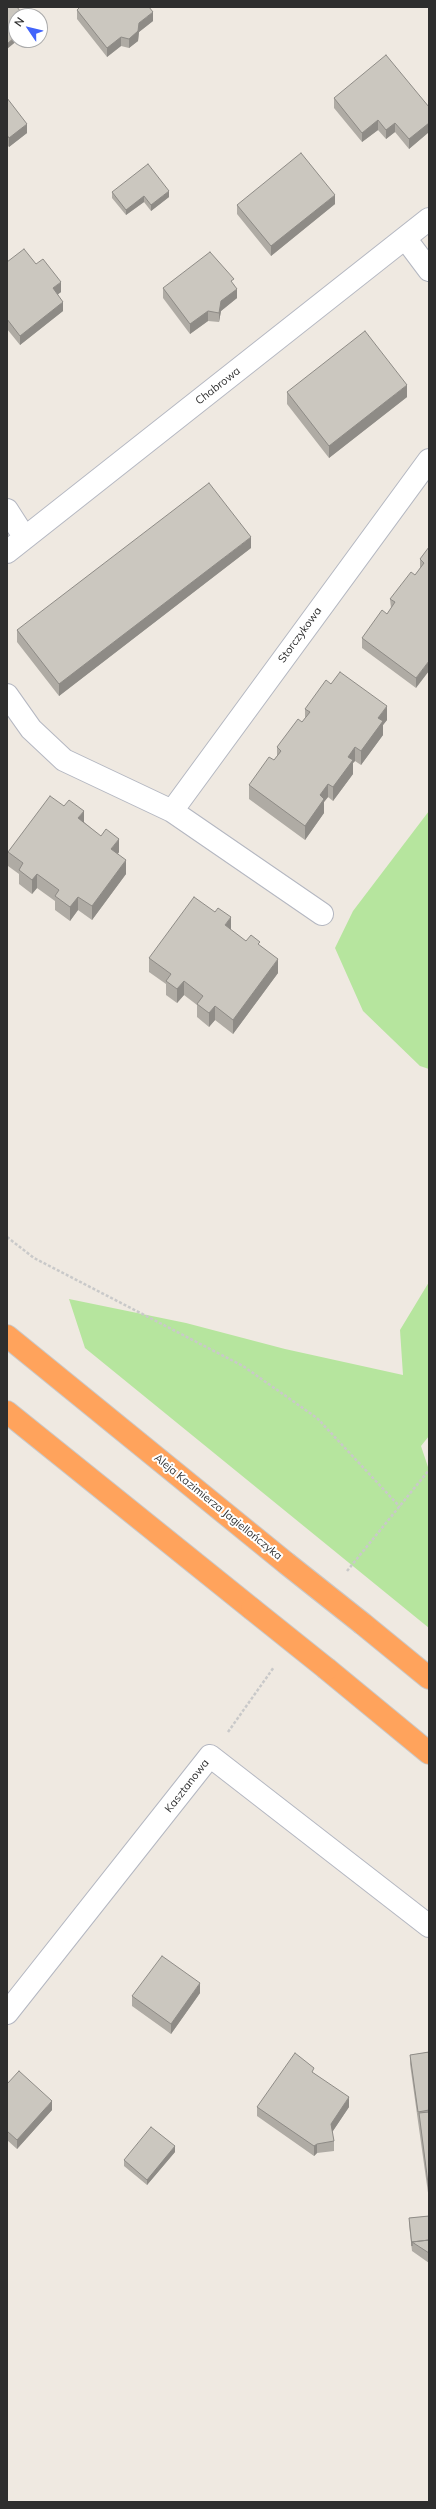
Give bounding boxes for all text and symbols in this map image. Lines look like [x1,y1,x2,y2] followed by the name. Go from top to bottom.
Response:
[8,8,48,48] north arrow
[11,14,27,29] text: N
[193,364,243,408] street label: Chabrowa
[275,605,325,665] street label: Storczykowa
[151,1451,285,1563] street label: Aleja Kazimierza Jagiellończyka
[162,1757,212,1815] street label: Kasztanowa

